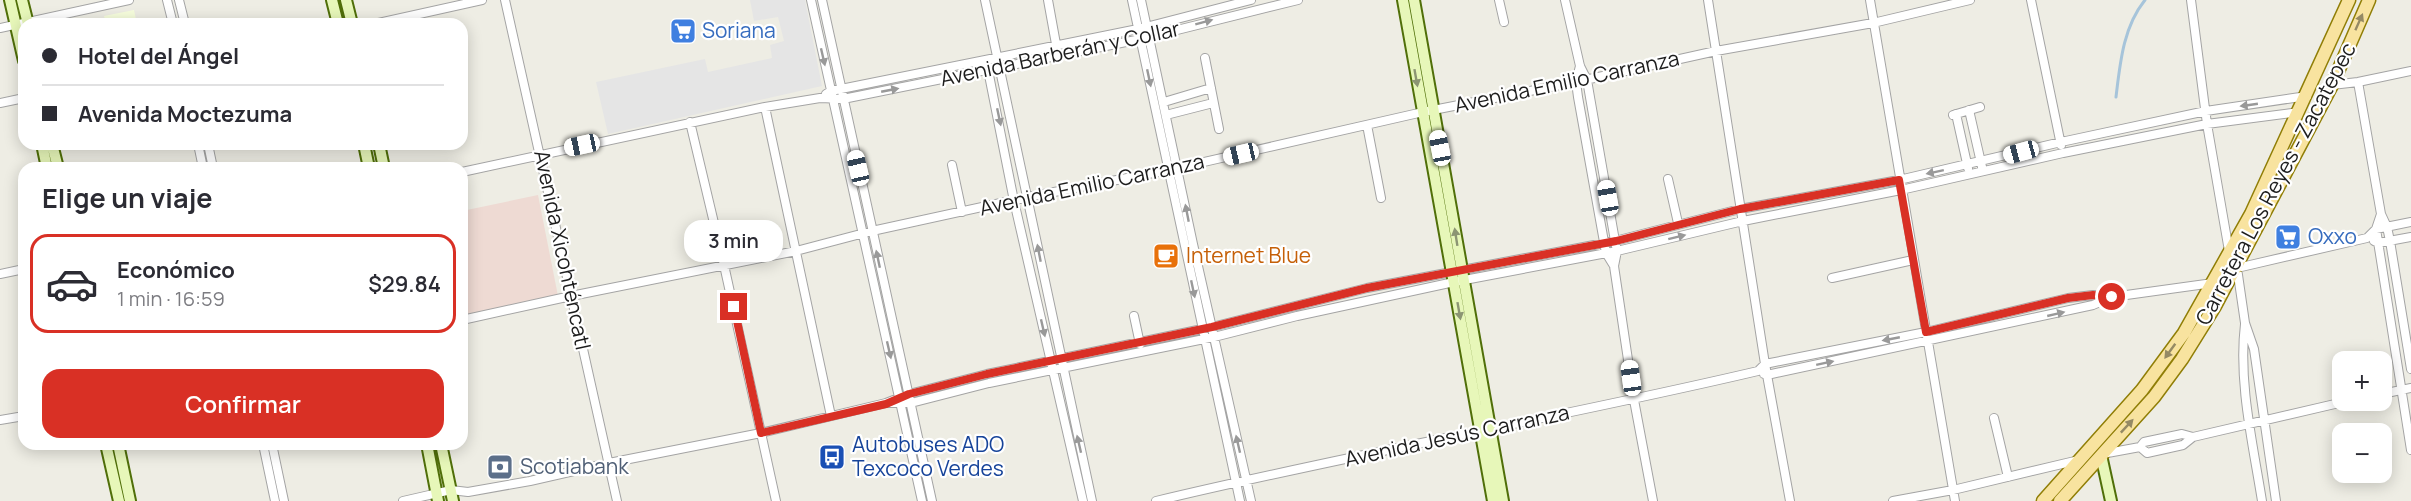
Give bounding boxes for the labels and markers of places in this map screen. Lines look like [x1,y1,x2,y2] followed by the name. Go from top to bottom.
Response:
[668,16,698,46] supermarket icon: Soriana
[702,16,776,44] place label: Soriana
[2273,222,2303,252] supermarket icon: Oxxo
[2308,222,2357,250] place label: Oxxo
[1151,241,1181,271] cafe icon: Internet Blue
[1186,241,1311,269] place label: Internet Blue
[852,430,1004,482] place label: Autobuses ADO Texcoco Verdes
[817,442,847,472] bus stop icon: Autobuses ADO Texcoco Verdes
[485,452,515,482] bank icon: Scotiabank
[520,452,629,480] place label: Scotiabank

